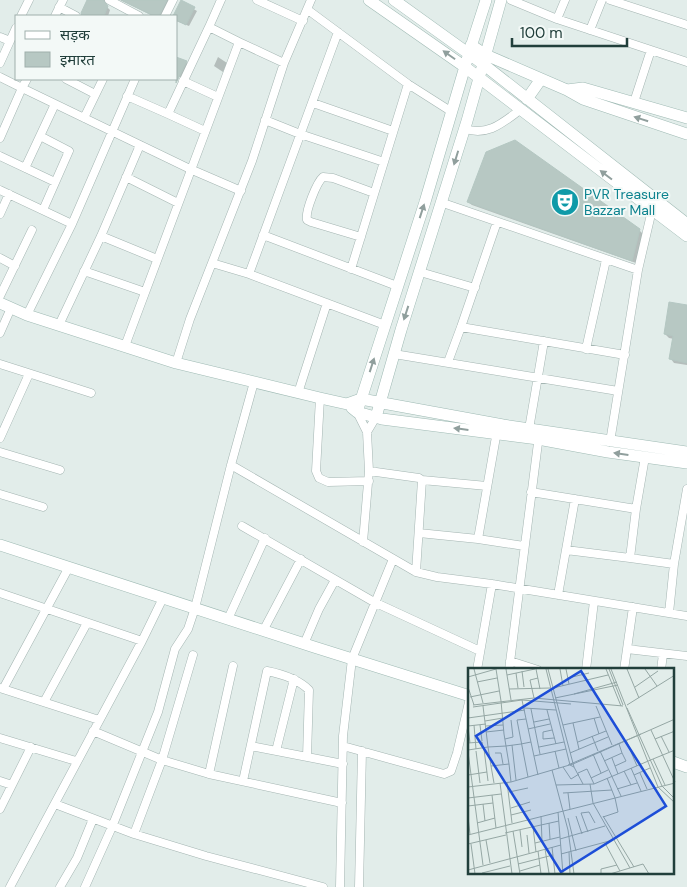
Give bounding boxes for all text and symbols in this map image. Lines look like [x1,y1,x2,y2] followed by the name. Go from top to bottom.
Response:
[15,15,178,80] legend
[512,15,627,47] scale bar
[520,23,563,43] text: 100 m
[60,25,90,45] text: सड़क
[60,50,95,70] text: इमारत
[442,50,456,60] one-way arrow
[633,114,648,122] one-way arrow
[452,151,460,166] one-way arrow
[599,170,613,180] one-way arrow
[584,185,669,219] place label: PVR Treasure Bazzar Mall
[550,187,580,217] theatre icon: PVR Treasure Bazzar Mall
[418,203,426,218] one-way arrow
[402,305,410,320] one-way arrow
[369,358,376,373] one-way arrow
[452,425,468,433] one-way arrow
[613,449,629,457] one-way arrow
[468,668,674,874] inset map

